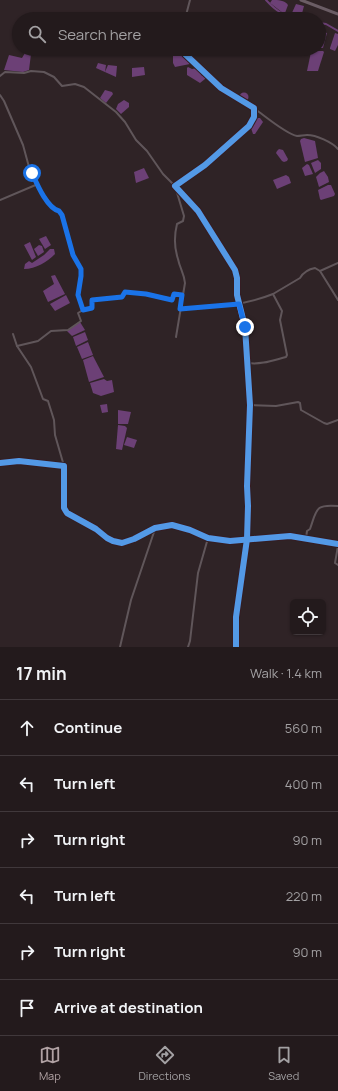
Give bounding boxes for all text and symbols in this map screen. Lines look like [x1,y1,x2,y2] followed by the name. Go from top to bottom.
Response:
[12,12,326,56] search box
[26,23,48,45] icon: search
[58,24,141,45] text: Search here
[23,164,41,182] route start
[236,318,254,336] route end
[290,599,326,635] map controls
[290,599,326,635] button: locate
[16,662,67,685] text: 17 min
[250,664,322,682] text: Walk · 1.4 km
[16,717,38,739] icon: ahead
[54,717,122,738] text: Continue
[285,719,322,737] text: 560 m
[16,773,38,795] icon: left
[54,773,116,794] text: Turn left
[285,775,322,793] text: 400 m
[16,829,38,851] icon: right
[54,829,125,850] text: Turn right
[292,831,322,849] text: 90 m
[16,885,38,907] icon: left
[54,885,116,906] text: Turn left
[286,887,322,905] text: 220 m
[16,941,38,963] icon: right
[54,941,125,962] text: Turn right
[292,943,322,961] text: 90 m
[16,997,38,1019] icon: arrive
[54,997,203,1018] text: Arrive at destination
[39,1044,61,1083] tab: Map
[138,1044,191,1083] tab: Directions
[268,1044,299,1083] tab: Saved

